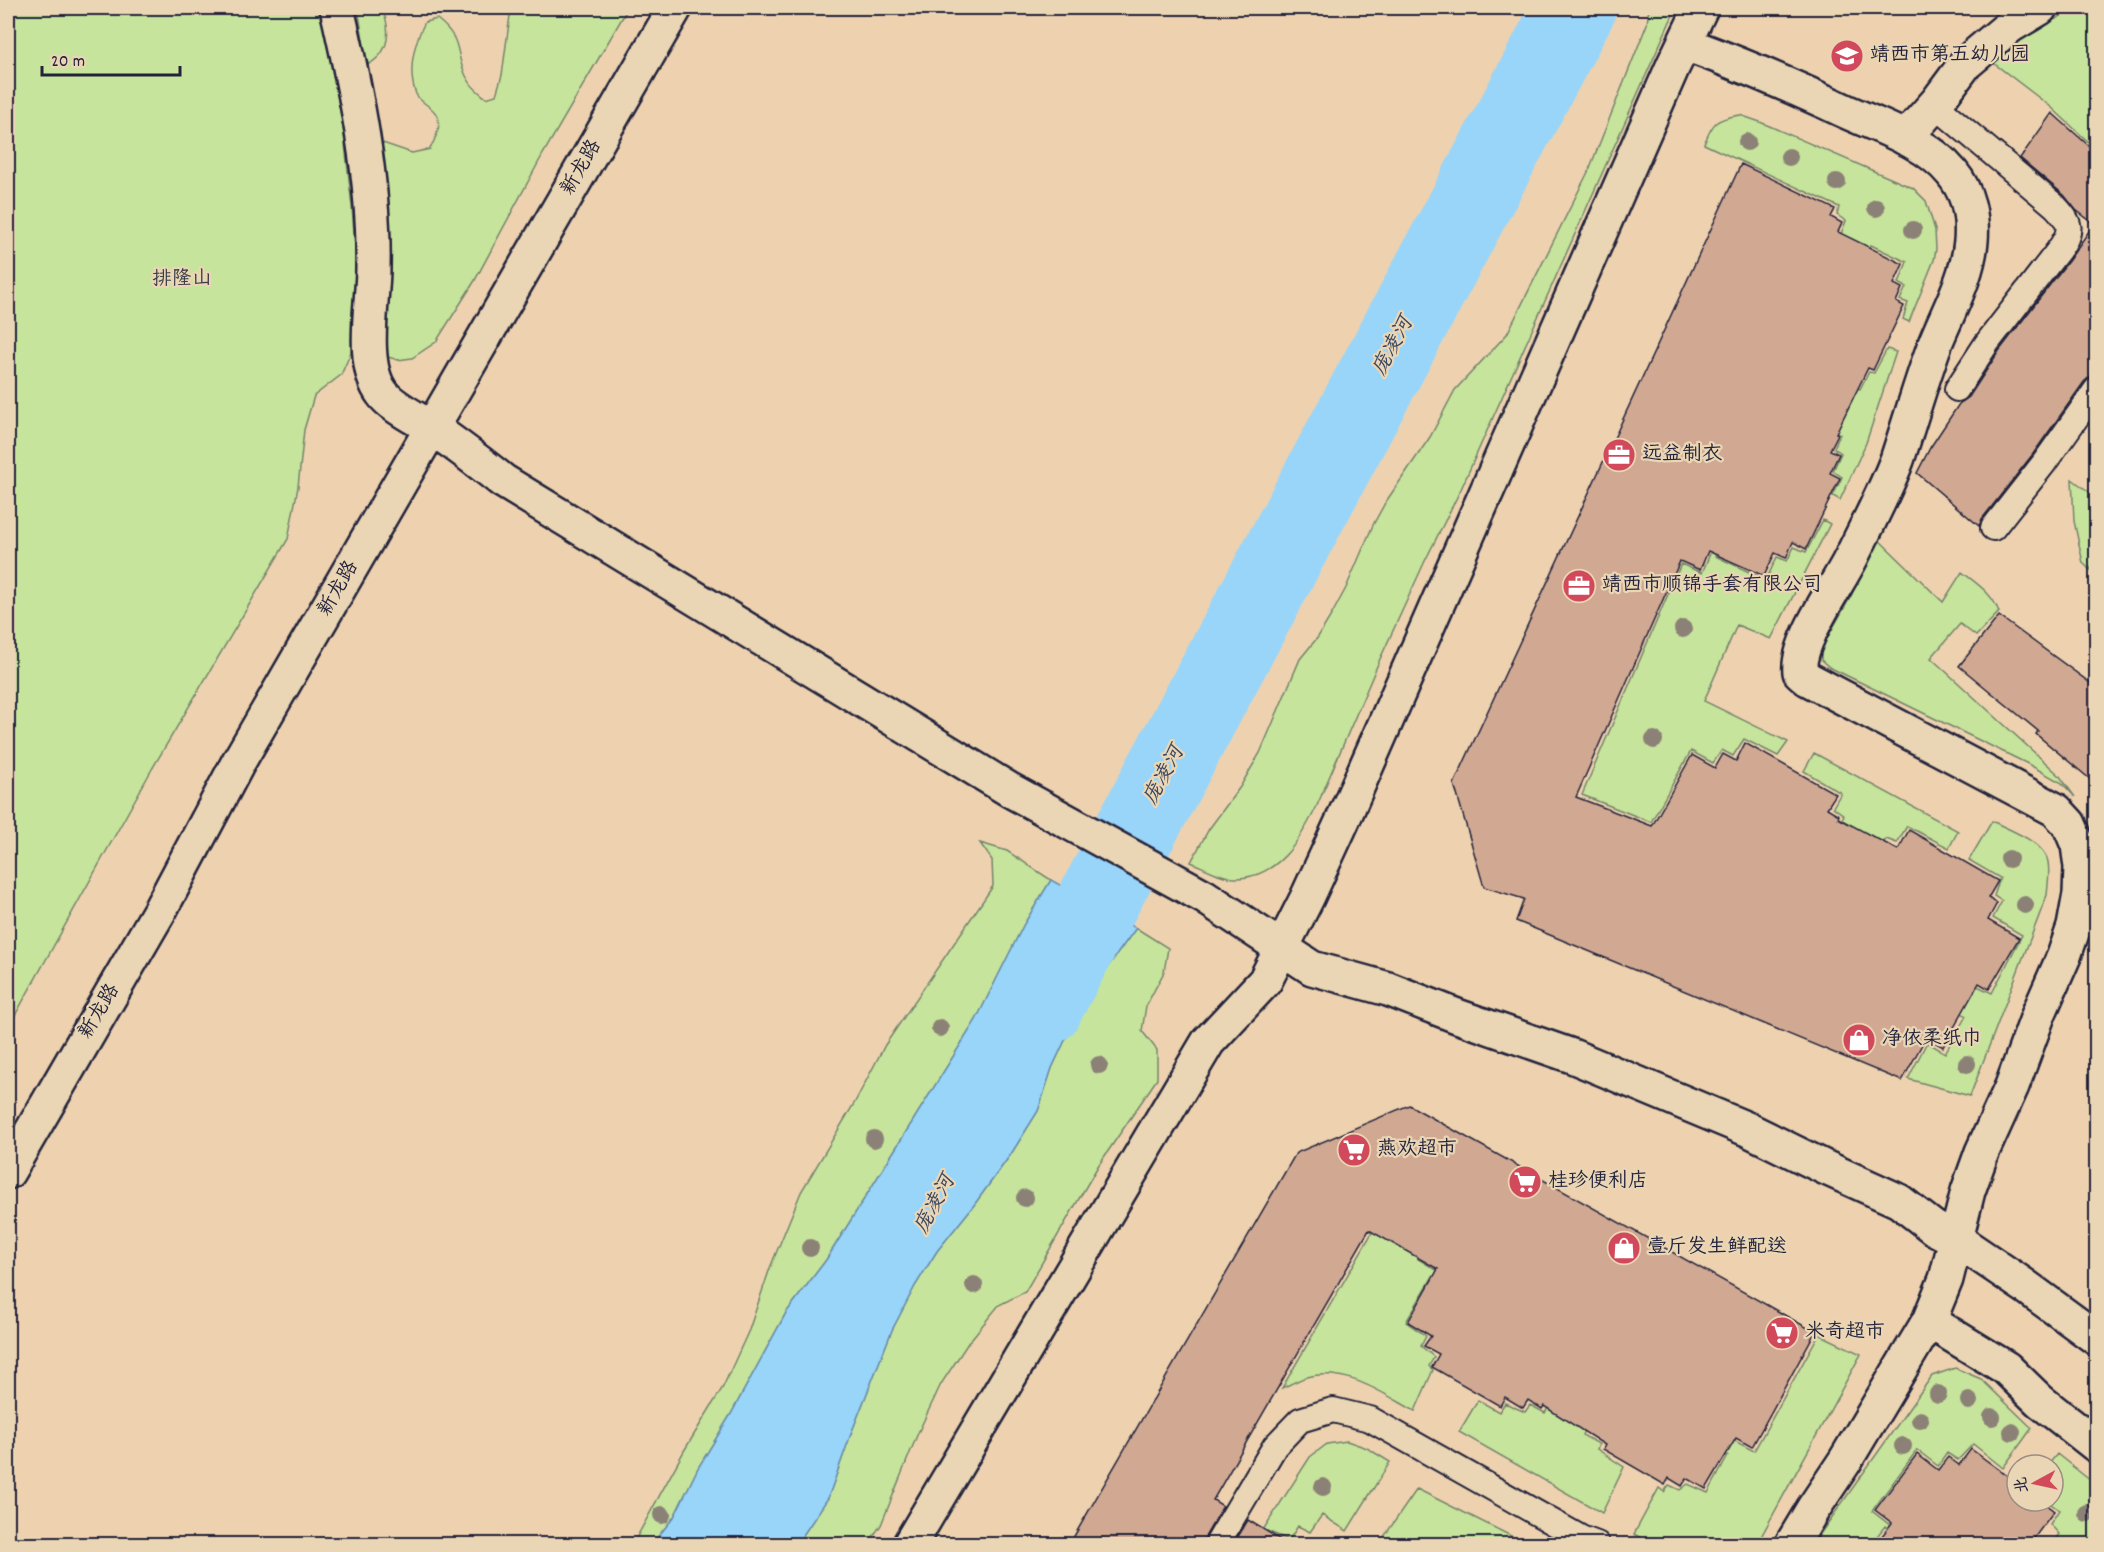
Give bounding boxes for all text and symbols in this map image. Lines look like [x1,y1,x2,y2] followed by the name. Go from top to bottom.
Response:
[1829,38,1865,74] school or university icon: 靖西市第五幼儿园
[42,39,180,77] scale bar
[1870,42,2030,70] place label: 靖西市第五幼儿园
[51,50,85,75] text: 20 m
[555,134,610,201] street label: 新龙路
[152,266,212,294] park label: 排隆山
[1366,309,1423,382] water label: 庞凌河
[1601,437,1637,473] office icon: 远益制衣
[1642,441,1722,469] place label: 远益制衣
[312,555,367,622] street label: 新龙路
[1561,568,1597,604] office icon: 靖西市顺锦手套有限公司
[1602,572,1822,600] place label: 靖西市顺锦手套有限公司
[1137,738,1194,811] water label: 庞凌河
[73,978,128,1045] street label: 新龙路
[1841,1022,1877,1058] shop icon: 净依柔纸巾
[1882,1026,1982,1054] place label: 净依柔纸巾
[1336,1132,1372,1168] supermarket icon: 燕欢超市
[1377,1136,1457,1164] place label: 燕欢超市
[1507,1164,1543,1200] supermarket icon: 桂珍便利店
[908,1167,965,1240] water label: 庞凌河
[1548,1168,1648,1196] place label: 桂珍便利店
[1606,1230,1642,1266] shop icon: 壹斤发生鲜配送
[1647,1234,1787,1262] place label: 壹斤发生鲜配送
[1764,1315,1800,1351] supermarket icon: 米奇超市
[1805,1319,1885,1347] place label: 米奇超市
[2005,1453,2065,1513] north arrow
[2010,1475,2035,1494] text: 北

